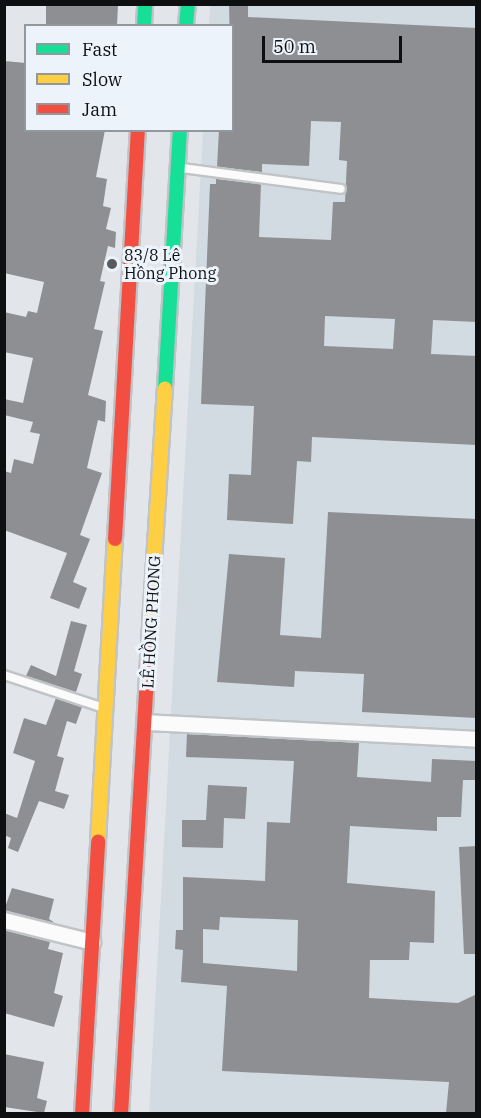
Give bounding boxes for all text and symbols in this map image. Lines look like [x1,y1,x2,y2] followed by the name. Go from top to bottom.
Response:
[24,24,234,132] legend
[265,24,404,62] scale bar
[273,35,316,58] text: 50 m
[82,38,117,61] text: Fast
[82,68,122,91] text: Slow
[82,98,117,121] text: Jam
[124,245,216,283] place label: 83/8 Lê Hồng Phong
[105,257,119,271] marker: 83/8 Lê Hồng Phong
[138,555,164,689] street label: LÊ HỒNG PHONG

